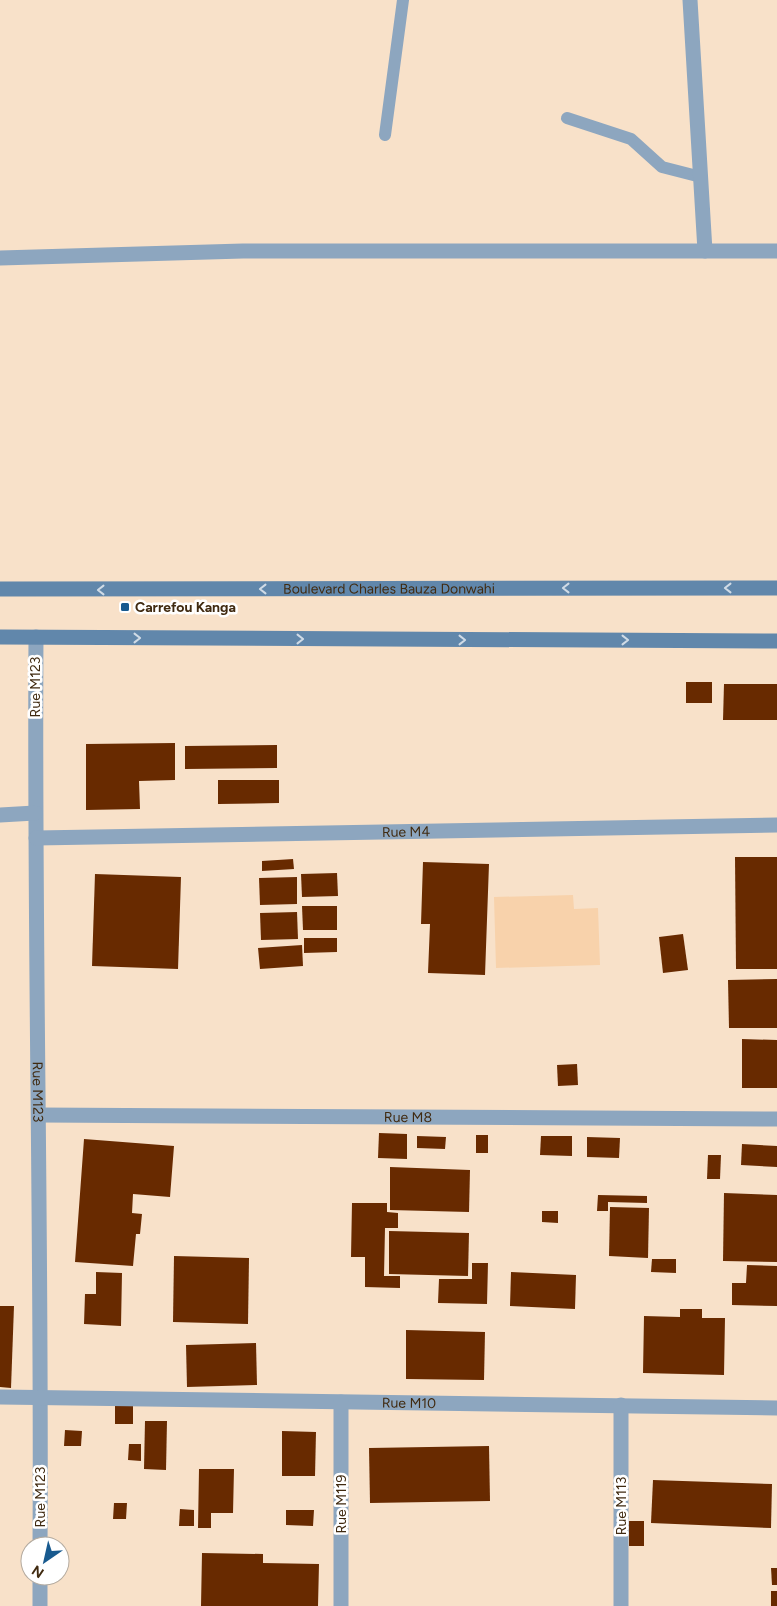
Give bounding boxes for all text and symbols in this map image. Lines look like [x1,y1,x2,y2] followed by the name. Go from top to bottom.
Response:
[283,580,495,598] street label: Boulevard Charles Bauza Donwahi
[562,583,570,593] one-way arrow
[724,583,732,593] one-way arrow
[259,584,267,594] one-way arrow
[97,585,104,595] one-way arrow
[135,599,236,616] place label: Carrefou Kanga
[119,601,131,613] marker: Carrefou Kanga
[134,633,141,643] one-way arrow
[296,634,304,644] one-way arrow
[458,635,466,645] one-way arrow
[621,635,629,646] one-way arrow
[27,657,44,717] street label: Rue M123
[382,823,431,841] street label: Rue M4
[29,1062,46,1122] street label: Rue M123
[384,1109,432,1126] street label: Rue M8
[382,1394,436,1412] street label: Rue M10
[32,1467,49,1527] street label: Rue M123
[333,1474,350,1534] street label: Rue M119
[613,1477,630,1535] street label: Rue M113
[20,1536,70,1586] north arrow
[29,1561,47,1581] text: N

